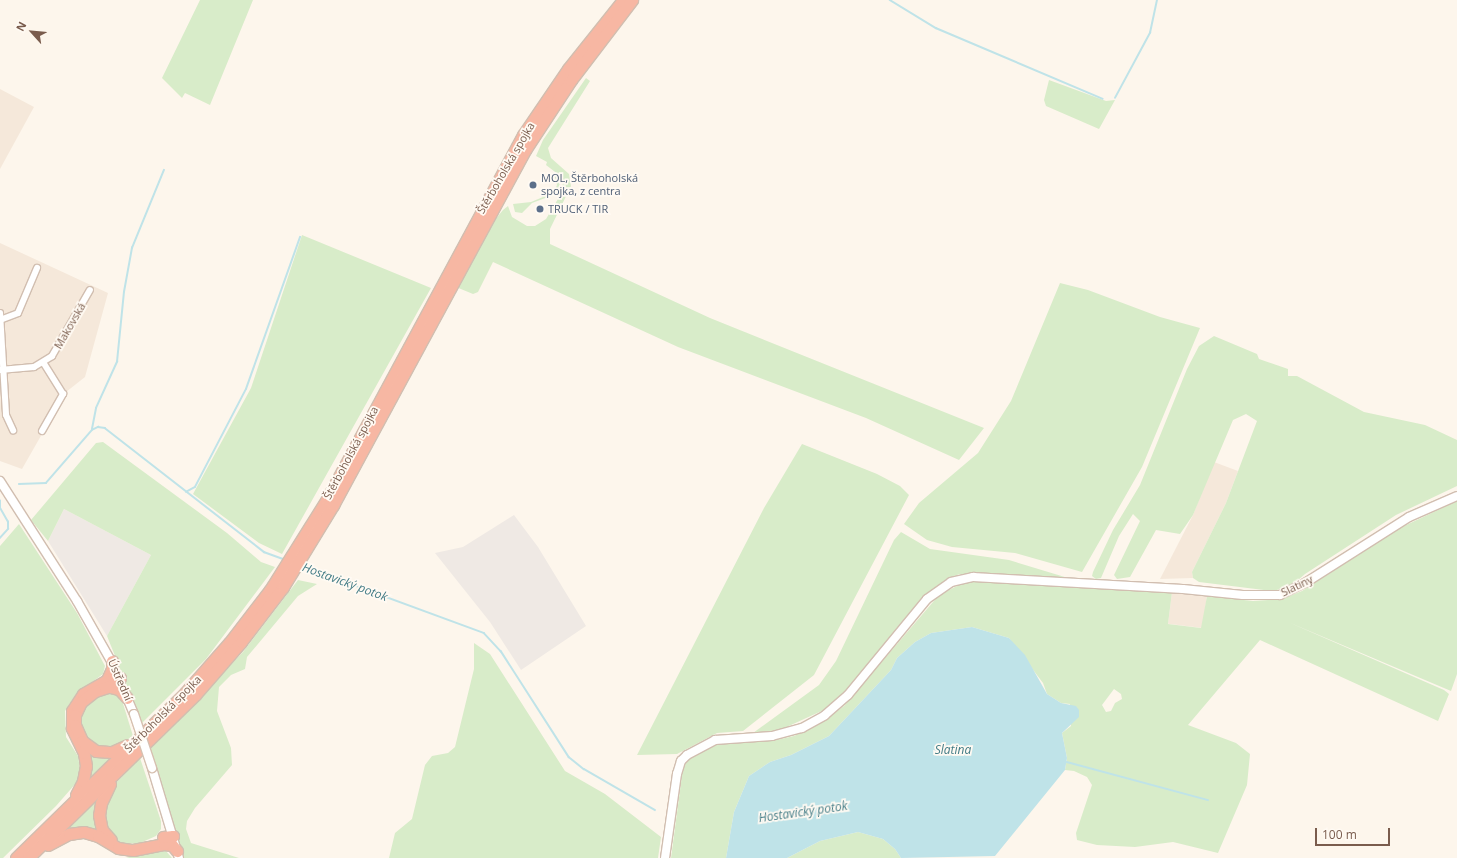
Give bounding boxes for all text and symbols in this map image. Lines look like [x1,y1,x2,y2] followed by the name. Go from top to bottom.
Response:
[12,12,52,52] north arrow
[12,19,30,34] text: N
[474,120,538,216] street label: Štěrboholská spojka
[541,172,638,198] place label: MOL, Štěrboholská spojka, z centra
[528,180,538,190] marker: MOL, Štěrboholská spojka, z centra
[548,202,608,216] place label: TRUCK / TIR
[535,204,545,214] marker: TRUCK / TIR
[52,301,88,351] street label: Makovská
[321,404,381,502] street label: Štěrboholská spojka
[300,560,390,604] water label: Hostavický potok
[1279,573,1315,599] street label: Slatiny
[105,657,135,703] street label: Ústřední
[122,673,204,755] street label: Štěrboholská spojka
[935,743,971,757] water label: Slatina
[758,799,848,825] water label: Hostavický potok
[1317,820,1392,846] scale bar
[1322,826,1357,843] text: 100 m

